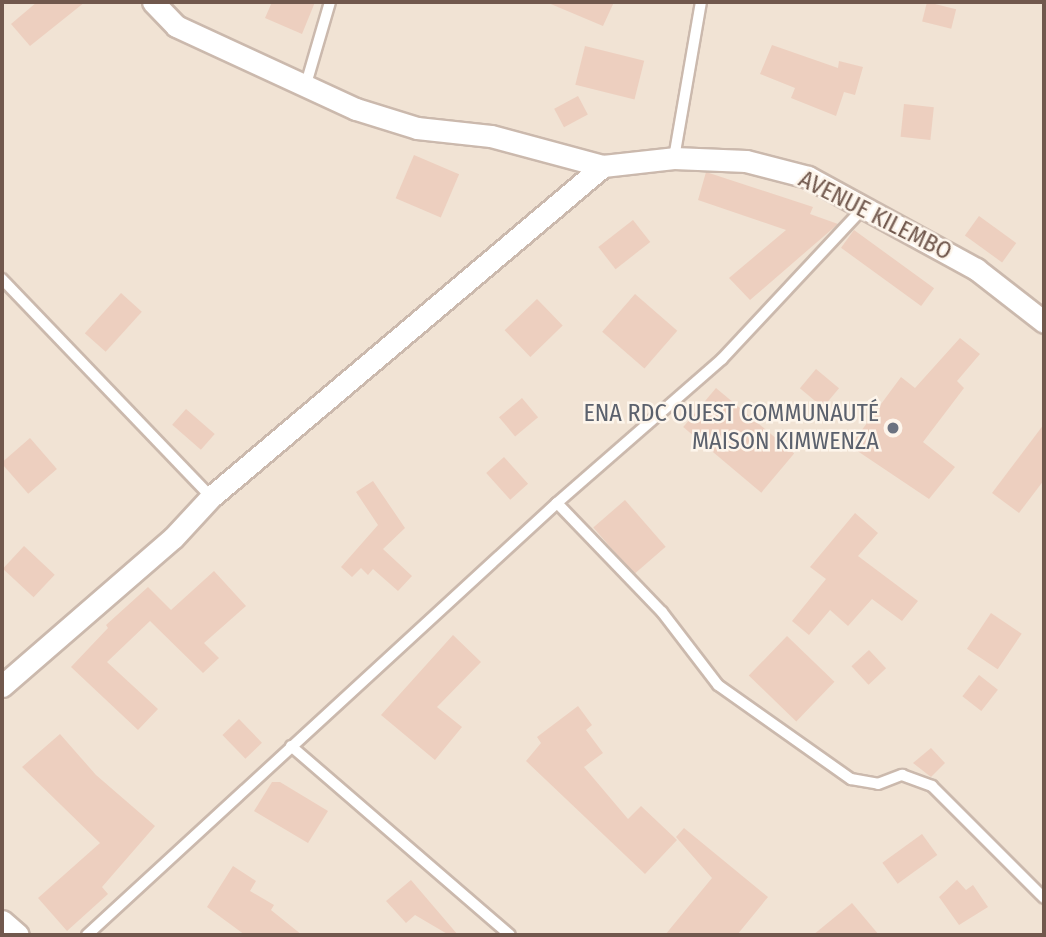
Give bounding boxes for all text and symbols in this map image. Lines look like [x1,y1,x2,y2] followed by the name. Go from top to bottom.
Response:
[794,165,956,267] street label: AVENUE KILEMBO
[583,400,879,456] place label: ENA RDC OUEST COMMUNAUTÉ MAISON KIMWENZA
[885,420,901,436] marker: ENA RDC OUEST COMMUNAUTÉ MAISON KIMWENZA

